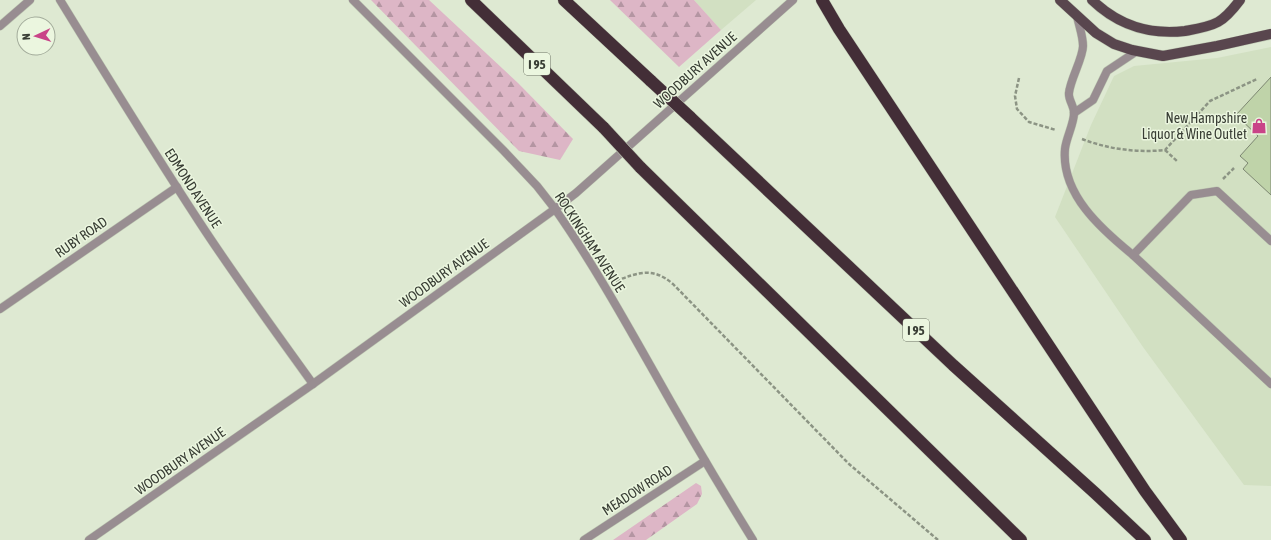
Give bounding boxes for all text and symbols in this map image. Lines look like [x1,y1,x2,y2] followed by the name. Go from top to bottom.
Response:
[16,16,56,56] north arrow
[650,29,740,111] street label: WOODBURY AVENUE
[20,33,32,40] text: N
[524,53,550,75] road number: I 95
[1142,110,1247,142] place label: New Hampshire Liquor & Wine Outlet
[1250,117,1268,135] shop icon: New Hampshire Liquor & Wine Outlet
[161,145,225,231] street label: EDMOND AVENUE
[552,189,628,295] street label: ROCKINGHAM AVENUE
[52,213,110,261] street label: RUBY ROAD
[396,235,492,311] street label: WOODBURY AVENUE
[903,319,929,341] road number: I 95
[132,424,228,498] street label: WOODBURY AVENUE
[599,461,675,518] street label: MEADOW ROAD

